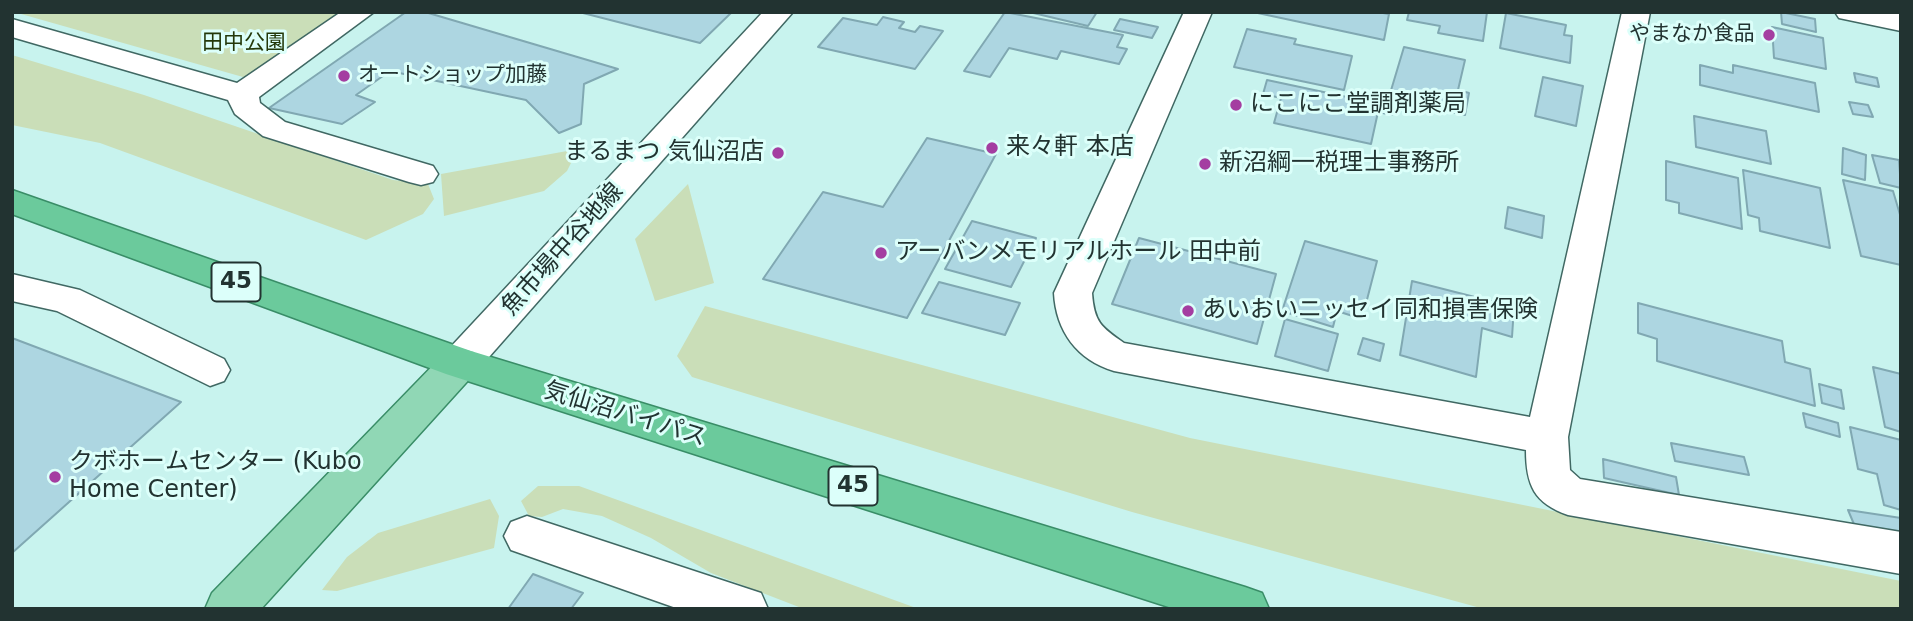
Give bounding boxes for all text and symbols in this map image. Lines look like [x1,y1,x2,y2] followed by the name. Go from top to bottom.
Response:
[1629,22,1755,48] place label: やまなか食品
[1761,27,1777,43] marker: やまなか食品
[202,31,286,57] park label: 田中公園
[358,63,547,89] place label: オートショップ加藤
[336,68,352,84] marker: オートショップ加藤
[1250,91,1466,119] place label: にこにこ堂調剤薬局
[1228,97,1244,113] marker: にこにこ堂調剤薬局
[1006,134,1134,162] place label: 来々軒 本店
[564,139,764,167] place label: まるまつ 気仙沼店
[984,140,1000,156] marker: 来々軒 本店
[770,145,786,161] marker: まるまつ 気仙沼店
[1219,150,1459,178] place label: 新沼綱一税理士事務所
[1197,156,1213,172] marker: 新沼綱一税理士事務所
[496,178,630,322] street label: 魚市場中谷地線
[895,239,1261,267] place label: アーバンメモリアルホール 田中前
[873,245,889,261] marker: アーバンメモリアルホール 田中前
[212,262,260,302] road number: 45
[1202,297,1538,325] place label: あいおいニッセイ同和損害保険
[1180,303,1196,319] marker: あいおいニッセイ同和損害保険
[540,377,710,453] street label: 気仙沼バイパス
[69,449,362,505] place label: クボホームセンター (Kubo Home Center)
[828,466,878,506] road number: 45
[47,469,63,485] marker: クボホームセンター (Kubo Home Center)

